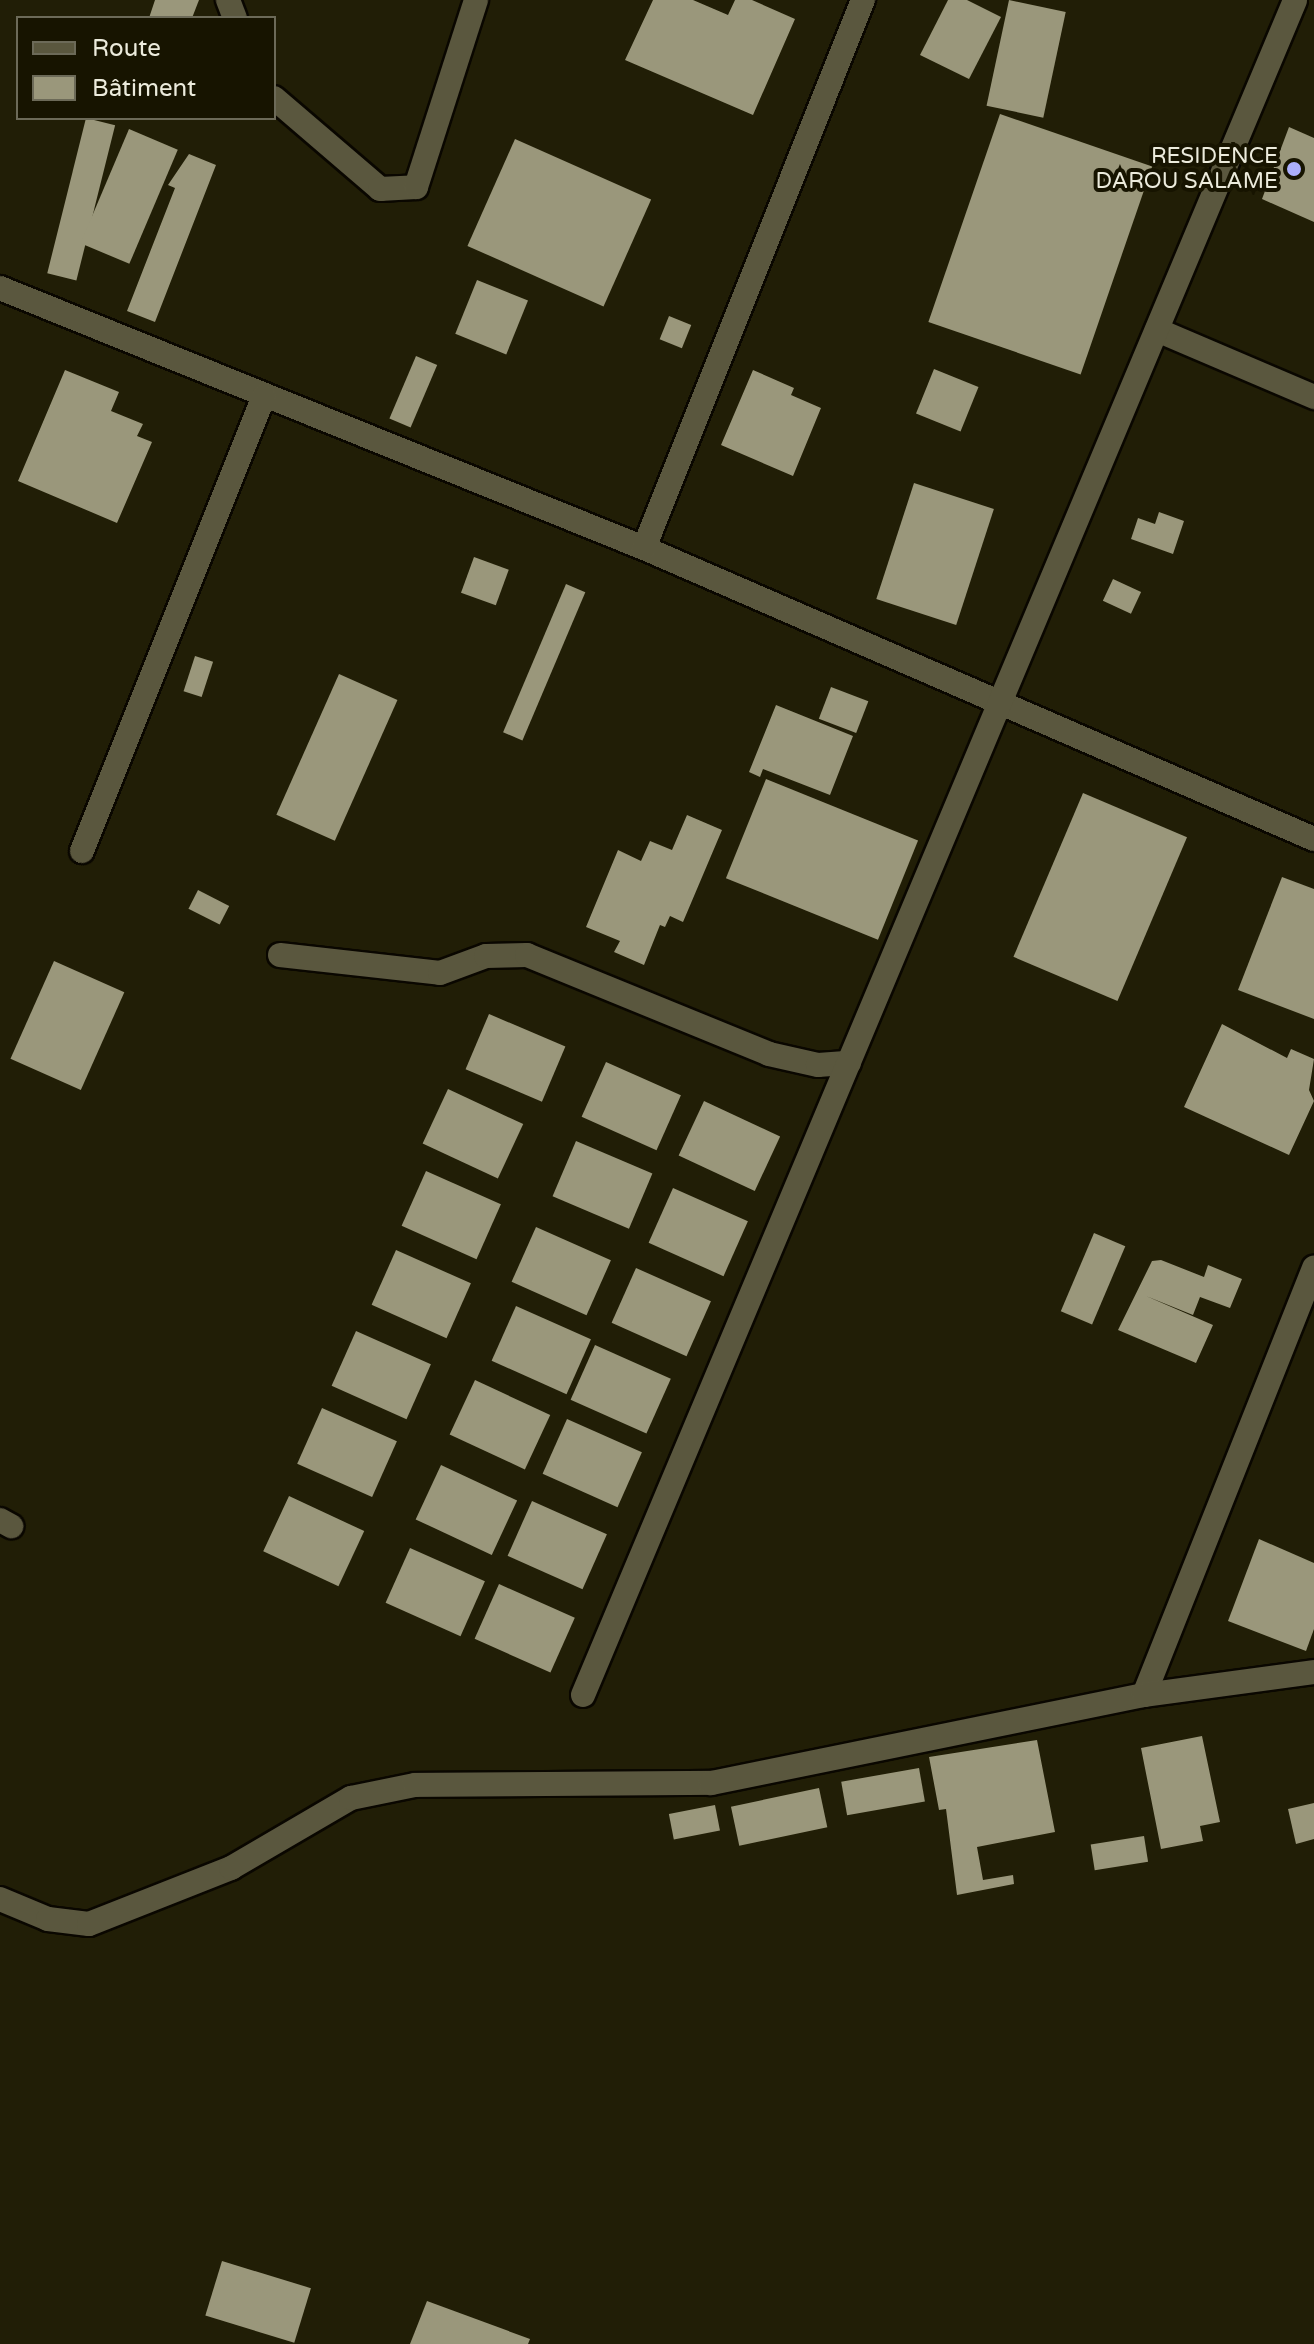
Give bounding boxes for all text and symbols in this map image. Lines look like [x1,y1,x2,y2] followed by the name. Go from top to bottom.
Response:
[16,16,276,120] legend
[92,34,161,63] text: Route
[92,74,196,103] text: Bâtiment
[1096,143,1278,194] place label: RESIDENCE DAROU SALAME
[1285,160,1303,178] marker: RESIDENCE DAROU SALAME

